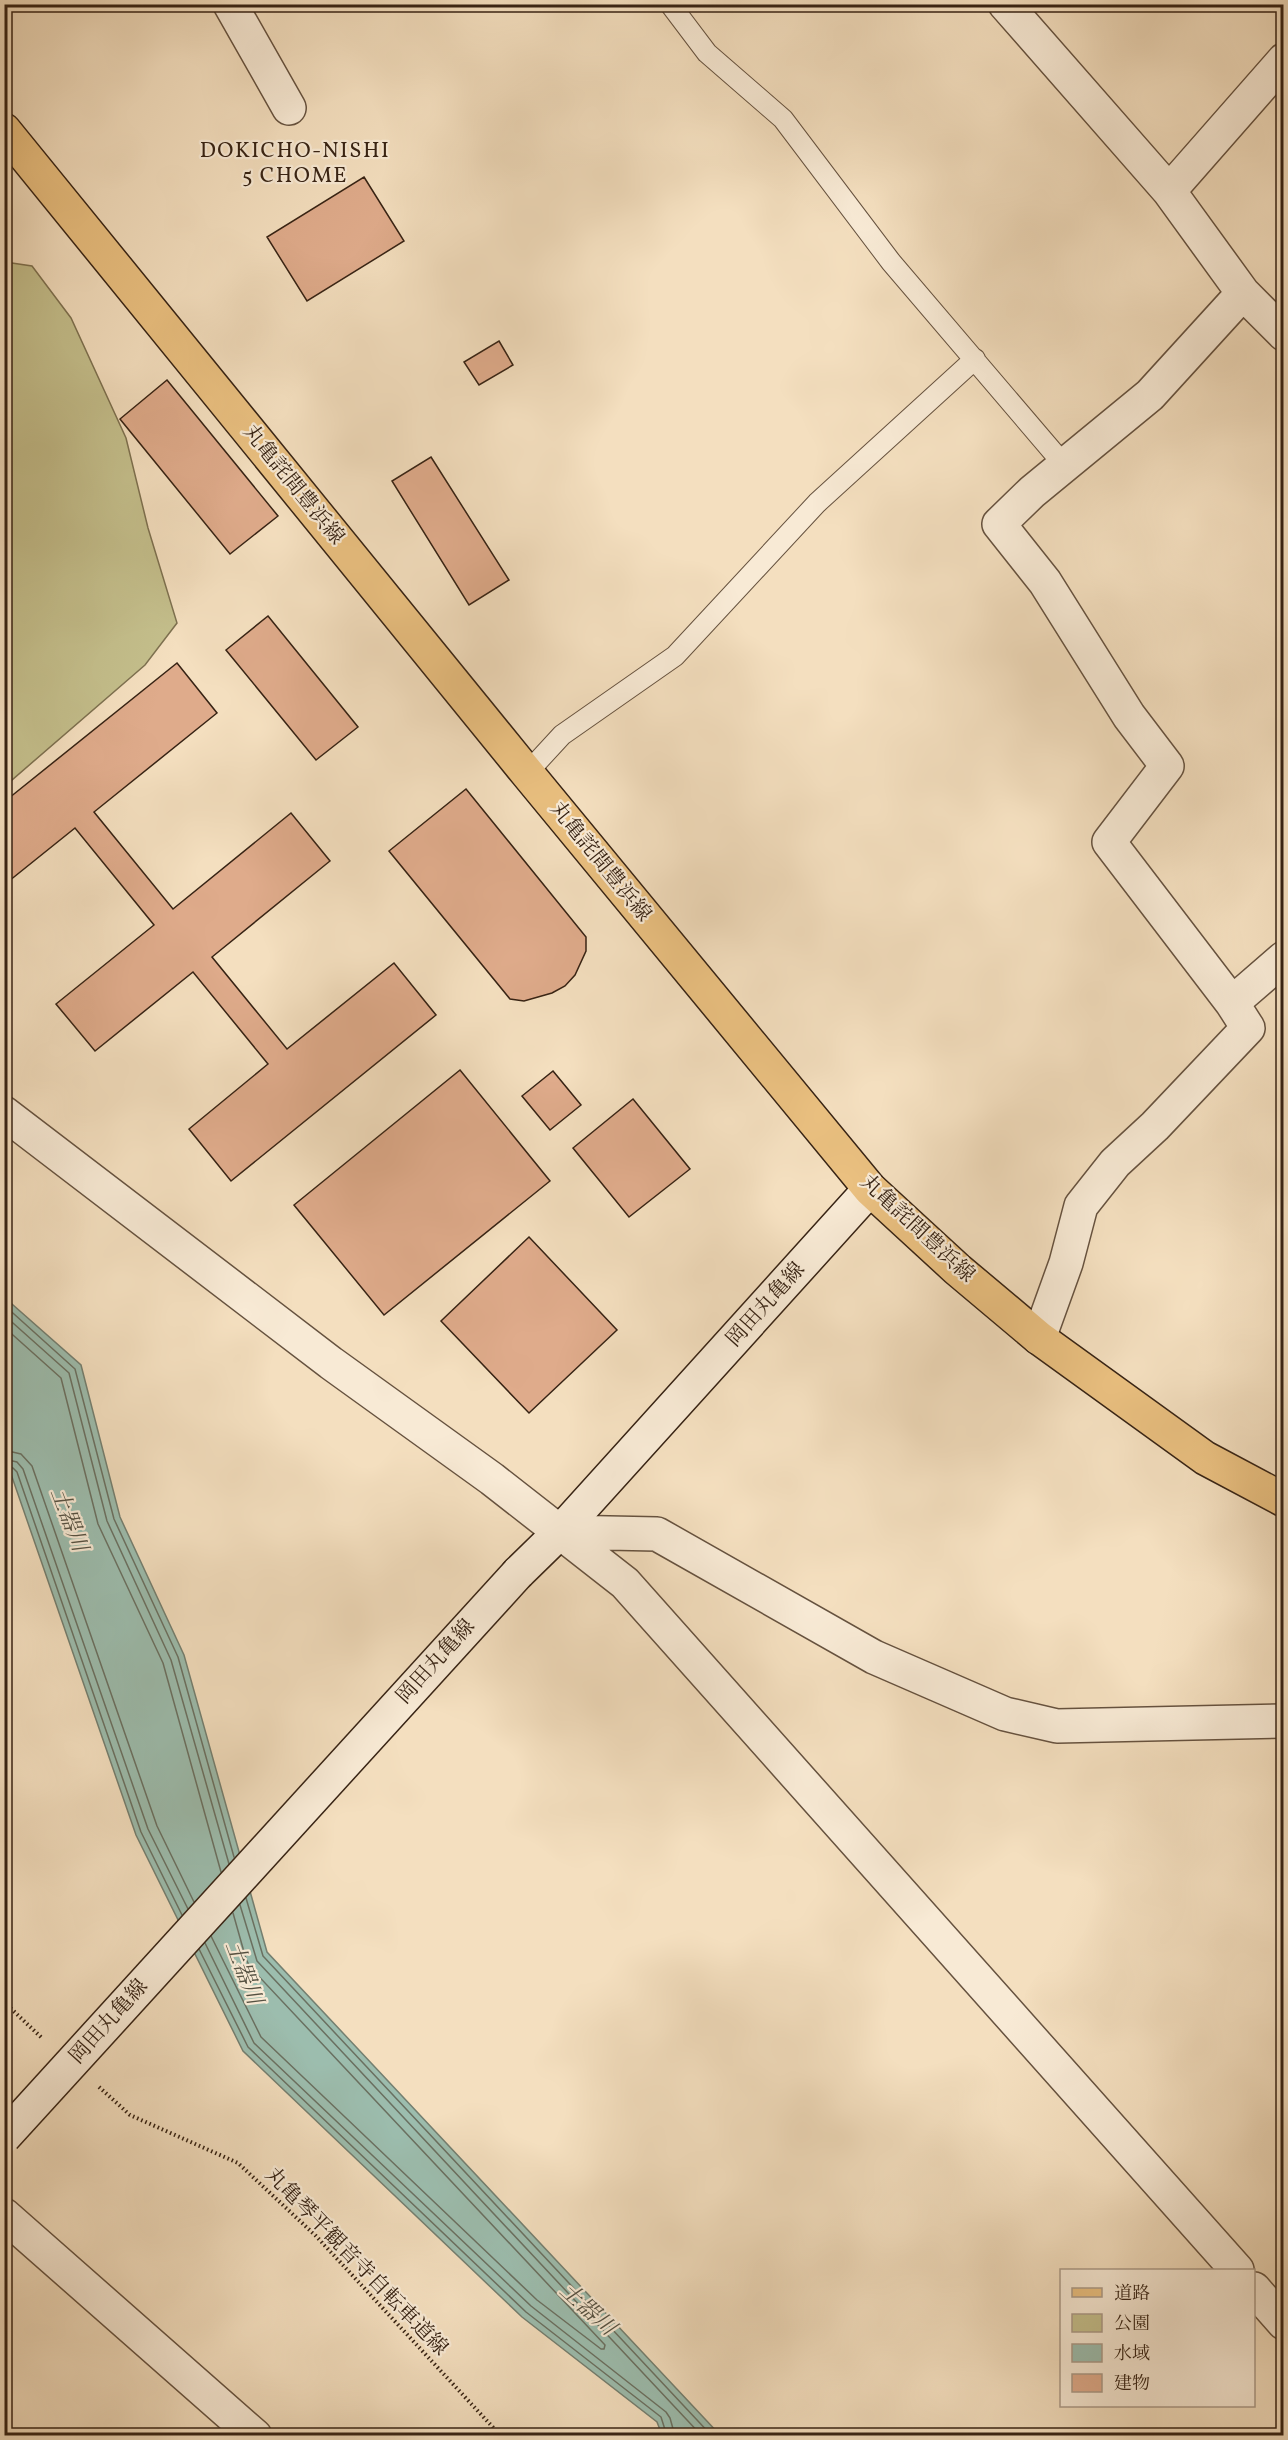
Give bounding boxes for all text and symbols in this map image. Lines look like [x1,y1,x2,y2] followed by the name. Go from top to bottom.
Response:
[200,136,390,192] district label: DOKICHO-NISHI 5 CHOME
[235,419,351,551] street label: 丸亀詫間豊浜線
[542,796,658,928] street label: 丸亀詫間豊浜線
[853,1168,981,1290] street label: 丸亀詫間豊浜線
[720,1256,812,1354] street label: 岡田丸亀線
[42,1484,95,1558] water label: 土器川
[390,1613,482,1711] street label: 岡田丸亀線
[217,1937,270,2011] water label: 土器川
[63,1973,155,2071] street label: 岡田丸亀線
[258,2161,454,2363] street label: 丸亀琴平観音寺自転車道線
[1060,2269,1255,2407] legend
[552,2276,623,2345] water label: 土器川
[1114,2282,1150,2307] text: 道路
[1114,2312,1150,2337] text: 公園
[1114,2342,1150,2367] text: 水域
[1114,2372,1150,2397] text: 建物

